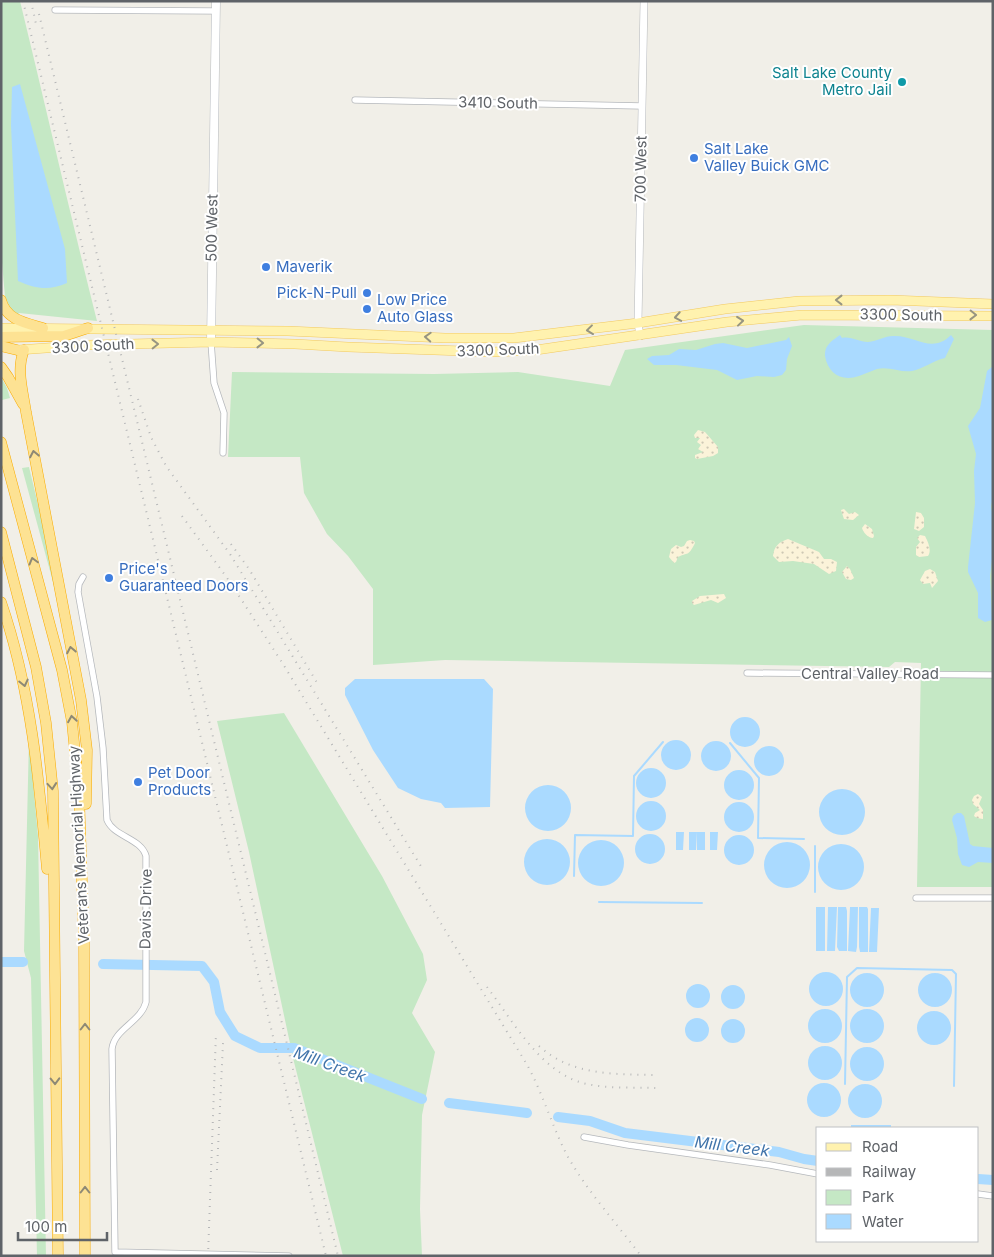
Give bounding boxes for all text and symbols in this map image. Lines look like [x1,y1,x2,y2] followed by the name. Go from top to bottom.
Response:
[772,63,893,99] place label: Salt Lake County Metro Jail
[896,76,908,88] marker: Salt Lake County Metro Jail
[458,92,538,113] street label: 3410 South
[630,135,651,203] street label: 700 West
[704,139,829,175] place label: Salt Lake Valley Buick GMC
[688,152,700,164] marker: Salt Lake Valley Buick GMC
[201,194,222,262] street label: 500 West
[276,257,333,276] place label: Maverik
[260,261,272,273] marker: Maverik
[277,283,357,302] place label: Pick-N-Pull
[361,287,373,299] marker: Pick-N-Pull
[377,290,453,326] place label: Low Price Auto Glass
[835,295,842,305] one-way arrow
[361,303,373,315] marker: Low Price Auto Glass
[859,304,943,325] street label: 3300 South
[969,310,977,321] one-way arrow
[673,311,682,321] one-way arrow
[737,316,745,327] one-way arrow
[586,324,594,334] one-way arrow
[424,332,432,343] one-way arrow
[51,334,135,357] street label: 3300 South
[151,338,159,349] one-way arrow
[256,338,264,348] one-way arrow
[456,339,540,360] street label: 3300 South
[30,450,40,458] one-way arrow
[28,557,39,566] one-way arrow
[119,559,249,595] place label: Price's Guaranteed Doors
[103,572,115,584] marker: Price's Guaranteed Doors
[67,646,77,654] one-way arrow
[801,664,939,683] street label: Central Valley Road
[18,678,29,687] one-way arrow
[67,715,77,724] one-way arrow
[64,745,93,945] street label: Veterans Memorial Highway
[148,763,211,799] place label: Pet Door Products
[132,776,144,788] marker: Pet Door Products
[46,782,57,790] one-way arrow
[135,869,156,949] street label: Davis Drive
[80,1023,90,1030] one-way arrow
[291,1042,369,1086] water label: Mill Creek
[50,1077,61,1085] one-way arrow
[816,1127,979,1242] legend
[693,1131,771,1161] water label: Mill Creek
[862,1137,898,1156] text: Road
[862,1162,917,1181] text: Railway
[80,1185,90,1193] one-way arrow
[862,1187,895,1206] text: Park
[18,1210,106,1242] scale bar
[862,1212,904,1231] text: Water
[25,1217,67,1236] text: 100 m

